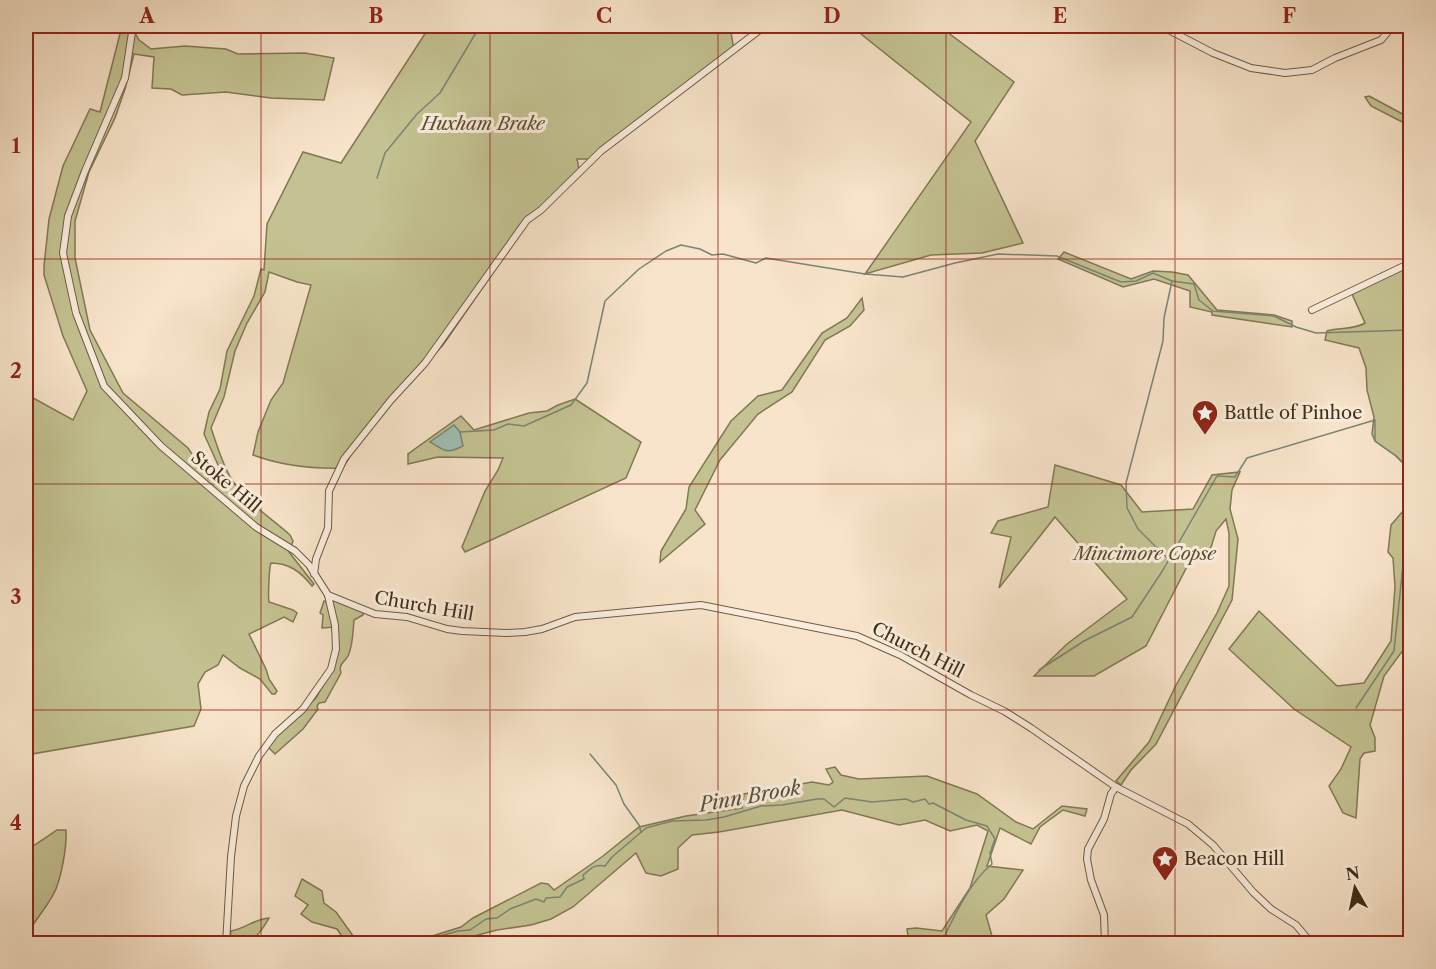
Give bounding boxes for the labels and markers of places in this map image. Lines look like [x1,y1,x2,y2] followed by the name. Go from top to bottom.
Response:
[1190,398,1220,436] place icon: Battle of Pinhoe
[1224,402,1362,424] place label: Battle of Pinhoe
[1150,844,1180,882] place icon: Beacon Hill
[1184,848,1284,870] place label: Beacon Hill

